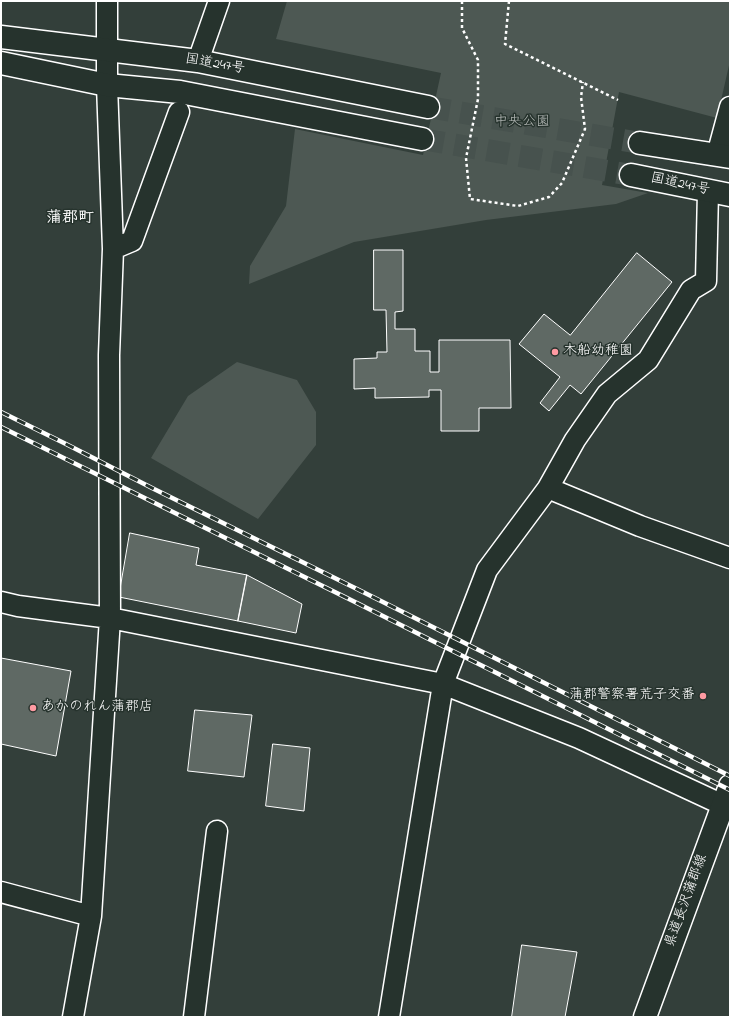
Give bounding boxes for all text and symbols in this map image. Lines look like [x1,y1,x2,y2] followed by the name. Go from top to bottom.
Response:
[184,51,246,79] street label: 国道247号
[494,115,550,131] park label: 中央公園
[649,170,711,200] street label: 国道247号
[46,209,94,229] district label: 蒲郡町
[563,344,633,360] place label: 木船幼稚園
[550,347,560,357] marker: 木船幼稚園
[569,688,695,704] place label: 蒲郡警察署荒子交番
[698,691,708,701] marker: 蒲郡警察署荒子交番
[41,700,153,716] place label: あかのれん蒲郡店
[28,703,38,713] marker: あかのれん蒲郡店
[662,852,712,950] street label: 県道長沢蒲郡線

